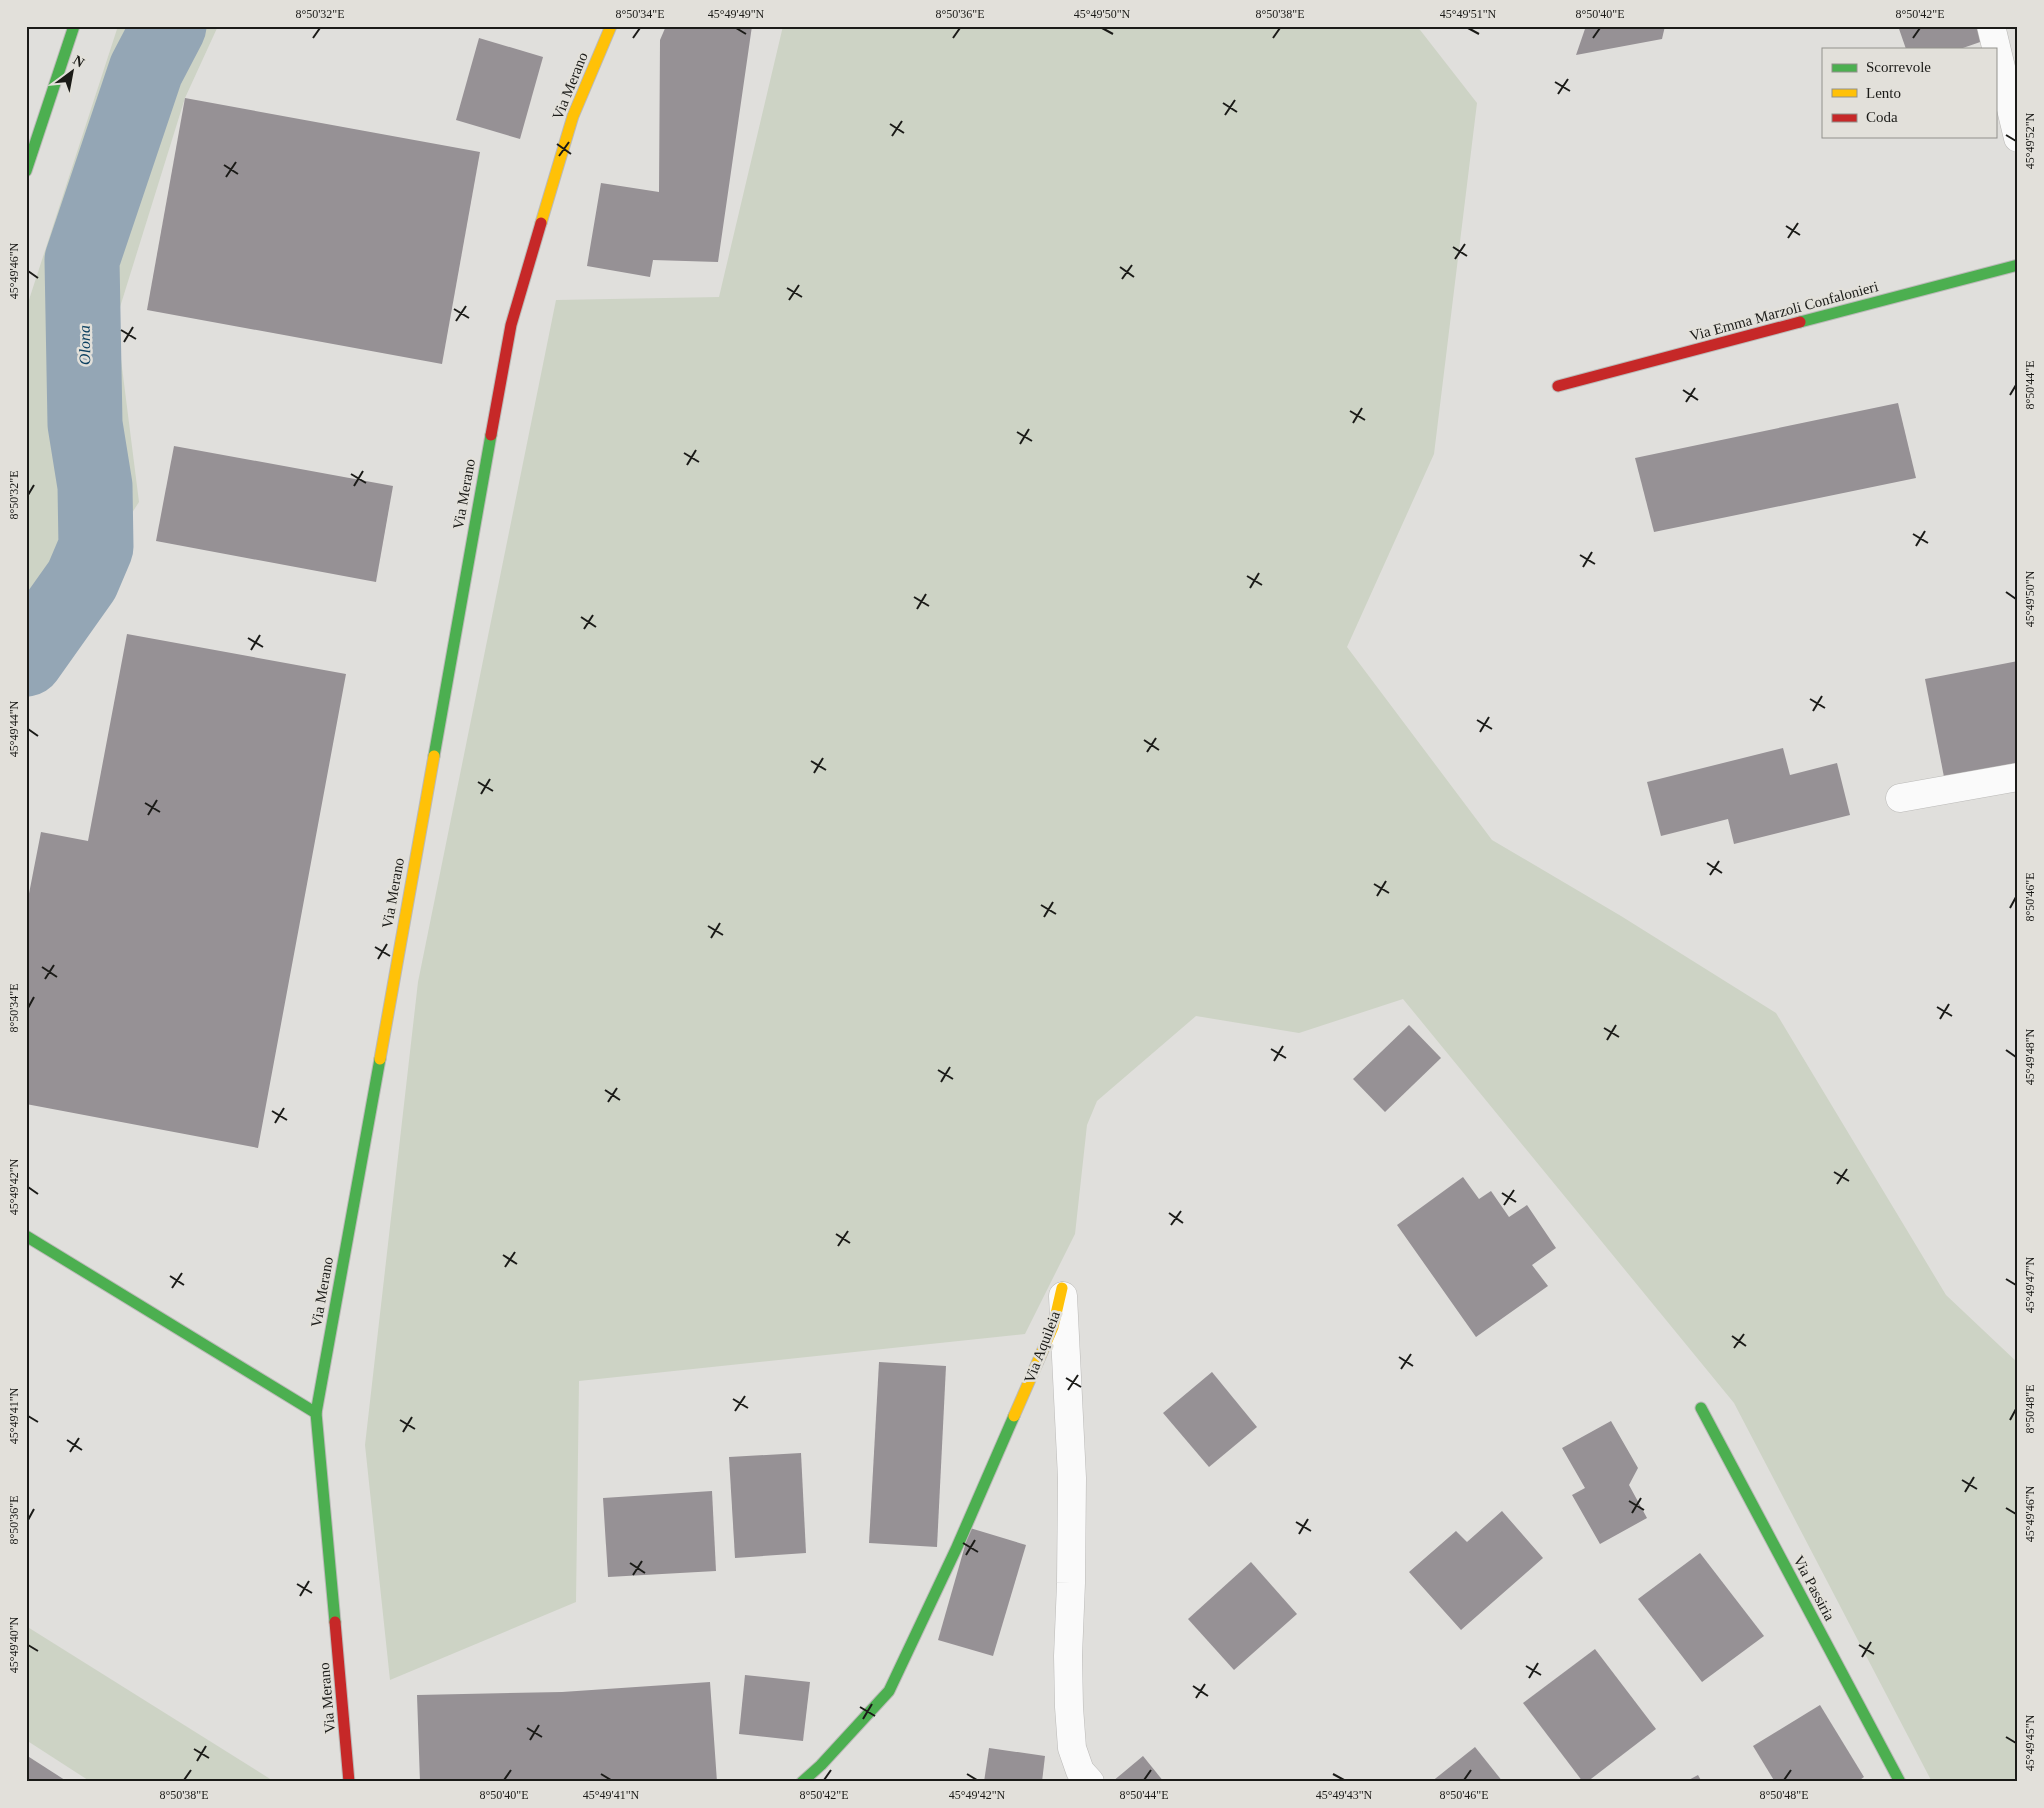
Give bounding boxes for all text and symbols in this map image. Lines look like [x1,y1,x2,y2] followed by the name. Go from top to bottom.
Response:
[295,7,345,21] text: 8°50'32"E
[615,7,665,21] text: 8°50'34"E
[708,7,765,21] text: 45°49'49"N
[935,7,985,21] text: 8°50'36"E
[1074,7,1131,21] text: 45°49'50"N
[1255,7,1305,21] text: 8°50'38"E
[1440,7,1497,21] text: 45°49'51"N
[1575,7,1625,21] text: 8°50'40"E
[1895,7,1945,21] text: 8°50'42"E
[48,48,98,98] north arrow
[1822,48,1996,138] legend
[549,50,591,122] street label: Via Merano
[70,52,87,70] text: N
[1866,59,1931,75] text: Scorrevole
[1866,85,1901,101] text: Lento
[1866,109,1898,125] text: Coda
[2023,112,2037,169] text: 45°49'52"N
[7,242,21,299] text: 45°49'46"N
[1688,278,1880,344] street label: Via Emma Marzoli Confalonieri
[76,325,93,365] water label: Olona
[2023,360,2037,410] text: 8°50'44"E
[450,458,478,530] street label: Via Merano
[7,470,21,520] text: 8°50'32"E
[2023,570,2037,627] text: 45°49'50"N
[7,700,21,757] text: 45°49'44"N
[379,857,407,929] street label: Via Merano
[2023,872,2037,922] text: 8°50'46"E
[7,983,21,1033] text: 8°50'34"E
[2023,1028,2037,1085] text: 45°49'48"N
[7,1158,21,1215] text: 45°49'42"N
[308,1256,336,1328] street label: Via Merano
[2023,1256,2037,1313] text: 45°49'47"N
[1021,1309,1063,1385] street label: Via Aquileia
[2023,1384,2037,1434] text: 8°50'48"E
[7,1387,21,1444] text: 45°49'41"N
[2023,1485,2037,1542] text: 45°49'46"N
[7,1495,21,1545] text: 8°50'36"E
[1790,1553,1838,1623] street label: Via Passiria
[7,1616,21,1673] text: 45°49'40"N
[316,1662,338,1734] street label: Via Merano
[2023,1714,2037,1771] text: 45°49'45"N
[159,1788,209,1802] text: 8°50'38"E
[479,1788,529,1802] text: 8°50'40"E
[583,1788,640,1802] text: 45°49'41"N
[799,1788,849,1802] text: 8°50'42"E
[949,1788,1006,1802] text: 45°49'42"N
[1119,1788,1169,1802] text: 8°50'44"E
[1316,1788,1373,1802] text: 45°49'43"N
[1439,1788,1489,1802] text: 8°50'46"E
[1759,1788,1809,1802] text: 8°50'48"E

